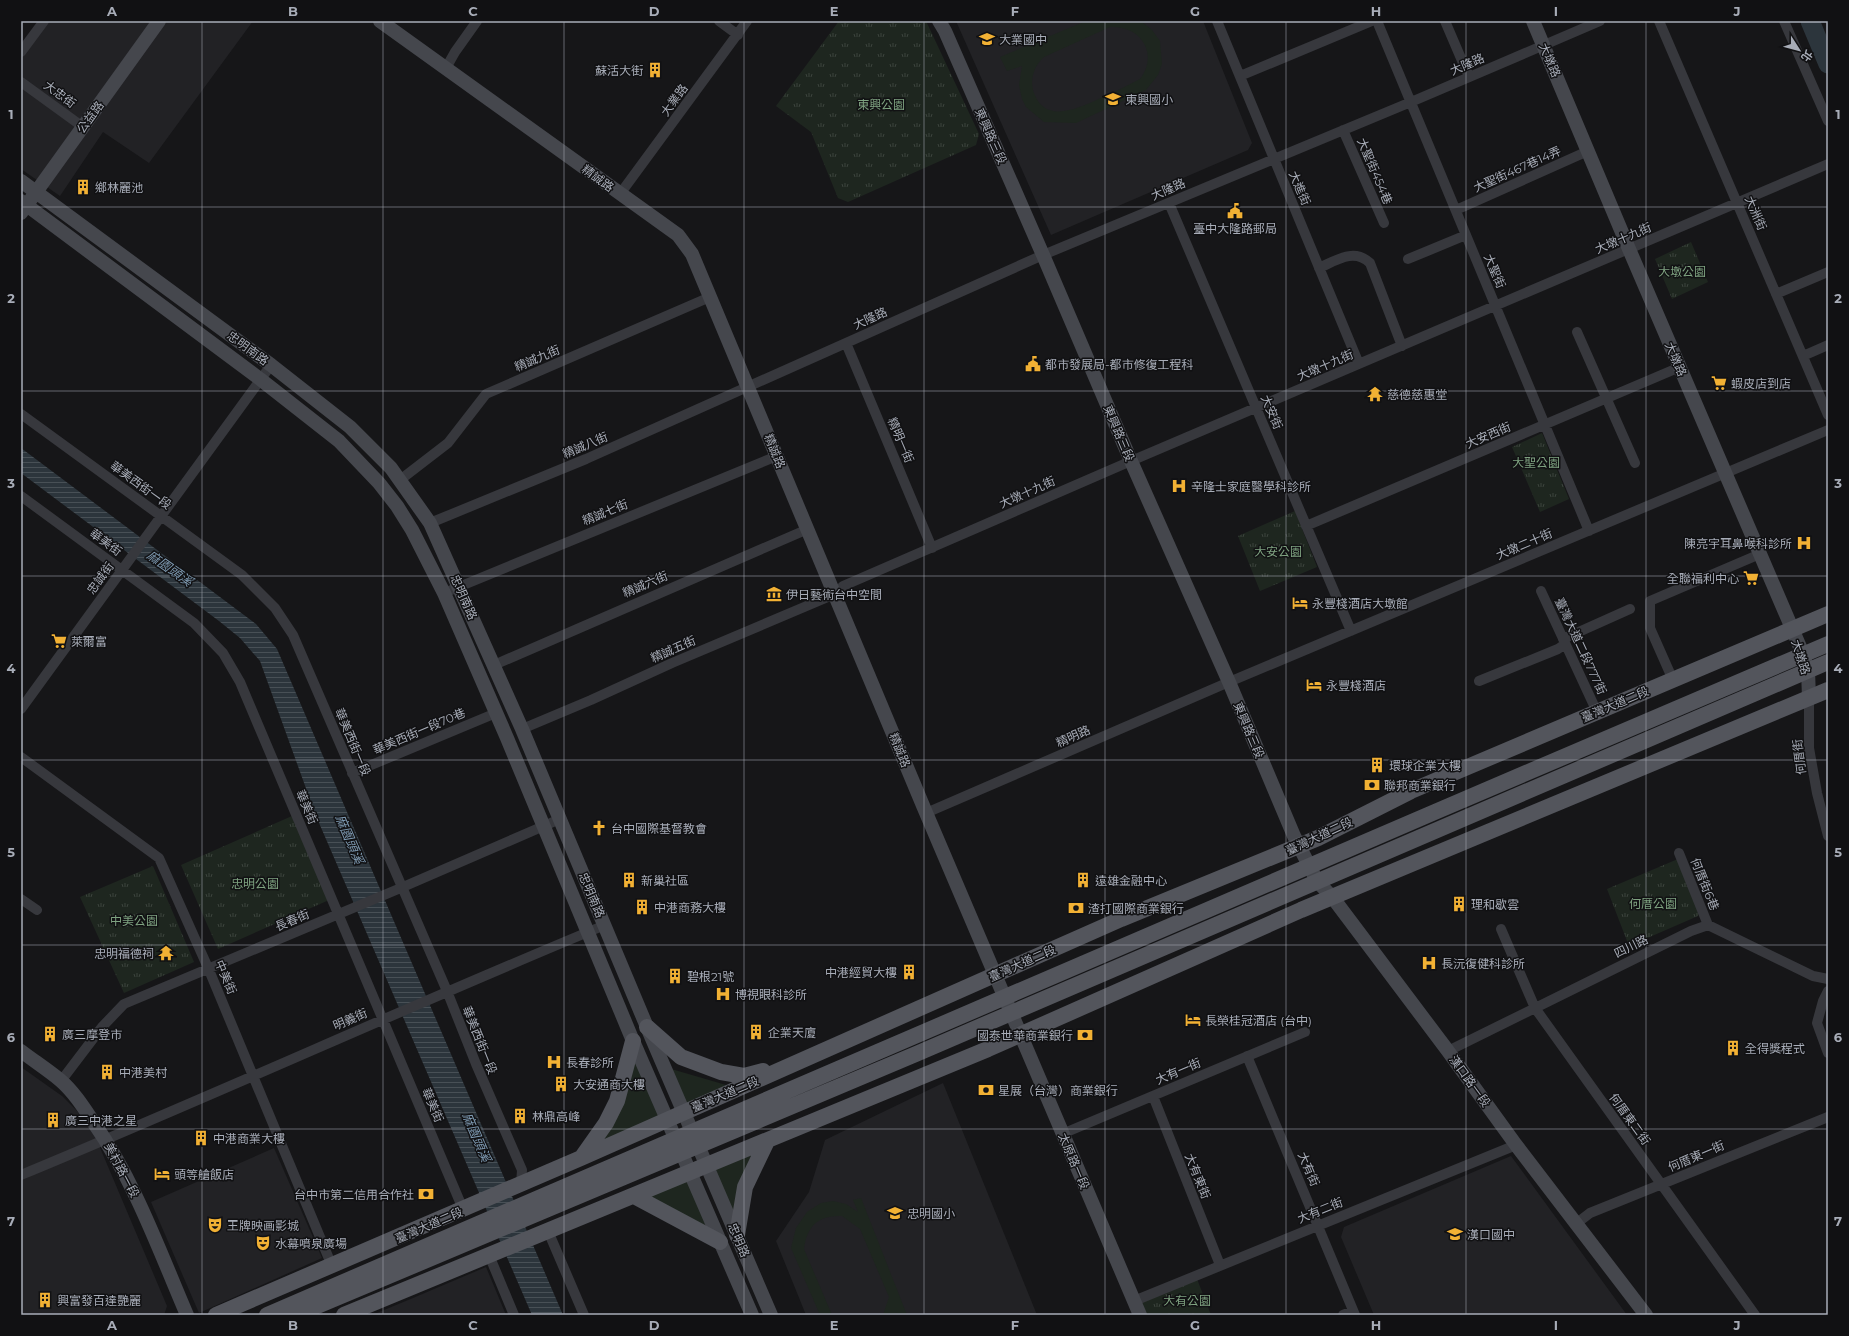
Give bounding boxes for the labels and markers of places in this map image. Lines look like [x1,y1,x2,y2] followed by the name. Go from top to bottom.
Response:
[978,30,996,48] school or university icon: 大業國中
[999,32,1047,47] place label: 大業國中
[646,61,664,79] building icon: 蘇活大街
[595,63,643,78] place label: 蘇活大街
[1104,90,1122,108] school or university icon: 東興國小
[1125,92,1173,107] place label: 東興國小
[74,178,92,196] building icon: 鄉林麗池
[95,180,143,195] place label: 鄉林麗池
[1226,202,1244,220] public building icon: 臺中大隆路郵局
[1193,221,1277,236] place label: 臺中大隆路郵局
[1024,355,1042,373] public building icon: 都市發展局-都市修復工程科
[1045,357,1194,372] place label: 都市發展局-都市修復工程科
[1710,374,1728,392] supermarket icon: 蝦皮店到店
[1731,376,1791,391] place label: 蝦皮店到店
[1366,385,1384,403] temple icon: 慈德慈惠堂
[1387,387,1447,402] place label: 慈德慈惠堂
[1170,477,1188,495] hospital icon: 辛隆士家庭醫學科診所
[1191,479,1311,494] place label: 辛隆士家庭醫學科診所
[1795,534,1813,552] hospital icon: 陳亮宇耳鼻喉科診所
[1684,536,1792,551] place label: 陳亮宇耳鼻喉科診所
[1742,569,1760,587] supermarket icon: 全聯福利中心
[1667,571,1739,586] place label: 全聯福利中心
[765,585,783,603] museum icon: 伊日藝術台中空間
[786,587,882,602] place label: 伊日藝術台中空間
[1291,594,1309,612] hotel icon: 永豐棧酒店大墩館
[1312,596,1408,611] place label: 永豐棧酒店大墩館
[50,632,68,650] supermarket icon: 萊爾富
[71,634,107,649] place label: 萊爾富
[1305,676,1323,694] hotel icon: 永豐棧酒店
[1326,678,1386,693] place label: 永豐棧酒店
[1368,756,1386,774] building icon: 環球企業大樓
[1389,758,1461,773] place label: 環球企業大樓
[1363,776,1381,794] bank icon: 聯邦商業銀行
[1384,778,1456,793] place label: 聯邦商業銀行
[590,819,608,837] church icon: 台中國際基督教會
[611,821,707,836] place label: 台中國際基督教會
[620,871,638,889] building icon: 新巢社區
[1074,871,1092,889] building icon: 遠雄金融中心
[641,873,689,888] place label: 新巢社區
[1095,873,1167,888] place label: 遠雄金融中心
[1450,895,1468,913] building icon: 理和歇雲
[1471,897,1519,912] place label: 理和歇雲
[633,898,651,916] building icon: 中港商務大樓
[1067,899,1085,917] bank icon: 渣打國際商業銀行
[654,900,726,915] place label: 中港商務大樓
[1088,901,1184,916] place label: 渣打國際商業銀行
[157,944,175,962] temple icon: 忠明福德祠
[94,946,154,961] place label: 忠明福德祠
[1420,954,1438,972] hospital icon: 長沅復健科診所
[1441,956,1525,971] place label: 長沅復健科診所
[900,963,918,981] building icon: 中港經貿大樓
[825,965,897,980] place label: 中港經貿大樓
[666,967,684,985] building icon: 碧根21號
[687,969,734,984] place label: 碧根21號
[714,985,732,1003] hospital icon: 博視眼科診所
[735,987,807,1002] place label: 博視眼科診所
[1184,1011,1202,1029] hotel icon: 長榮桂冠酒店 (台中)
[1205,1013,1312,1028] place label: 長榮桂冠酒店 (台中)
[747,1023,765,1041] building icon: 企業天廈
[41,1025,59,1043] building icon: 廣三摩登市
[768,1025,816,1040] place label: 企業天廈
[1076,1026,1094,1044] bank icon: 國泰世華商業銀行
[62,1027,122,1042] place label: 廣三摩登市
[977,1028,1073,1043] place label: 國泰世華商業銀行
[1724,1039,1742,1057] building icon: 全得獎程式
[1745,1041,1805,1056] place label: 全得獎程式
[545,1053,563,1071] hospital icon: 長春診所
[566,1055,614,1070] place label: 長春診所
[98,1063,116,1081] building icon: 中港美村
[119,1065,168,1080] place label: 中港美村
[552,1075,570,1093] building icon: 大安通商大樓
[573,1077,645,1092] place label: 大安通商大樓
[977,1081,995,1099] bank icon: 星展（台灣）商業銀行
[998,1083,1118,1098] place label: 星展（台灣）商業銀行
[511,1107,529,1125] building icon: 林鼎高峰
[532,1109,580,1124] place label: 林鼎高峰
[44,1111,62,1129] building icon: 廣三中港之星
[65,1113,137,1128] place label: 廣三中港之星
[192,1129,210,1147] building icon: 中港商業大樓
[213,1131,285,1146] place label: 中港商業大樓
[153,1165,171,1183] hotel icon: 頭等艙飯店
[174,1167,234,1182] place label: 頭等艙飯店
[417,1185,435,1203] bank icon: 台中市第二信用合作社
[294,1187,414,1202] place label: 台中市第二信用合作社
[886,1204,904,1222] school or university icon: 忠明國小
[907,1206,955,1221] place label: 忠明國小
[206,1216,224,1234] theatre icon: 王牌映画影城
[227,1218,299,1233] place label: 王牌映画影城
[1446,1225,1464,1243] school or university icon: 漢口國中
[1467,1227,1515,1242] place label: 漢口國中
[254,1234,272,1252] theatre icon: 水幕噴泉廣場
[275,1236,347,1251] place label: 水幕噴泉廣場
[36,1291,54,1309] building icon: 興富發百達艷麗
[57,1293,141,1308] place label: 興富發百達艷麗

